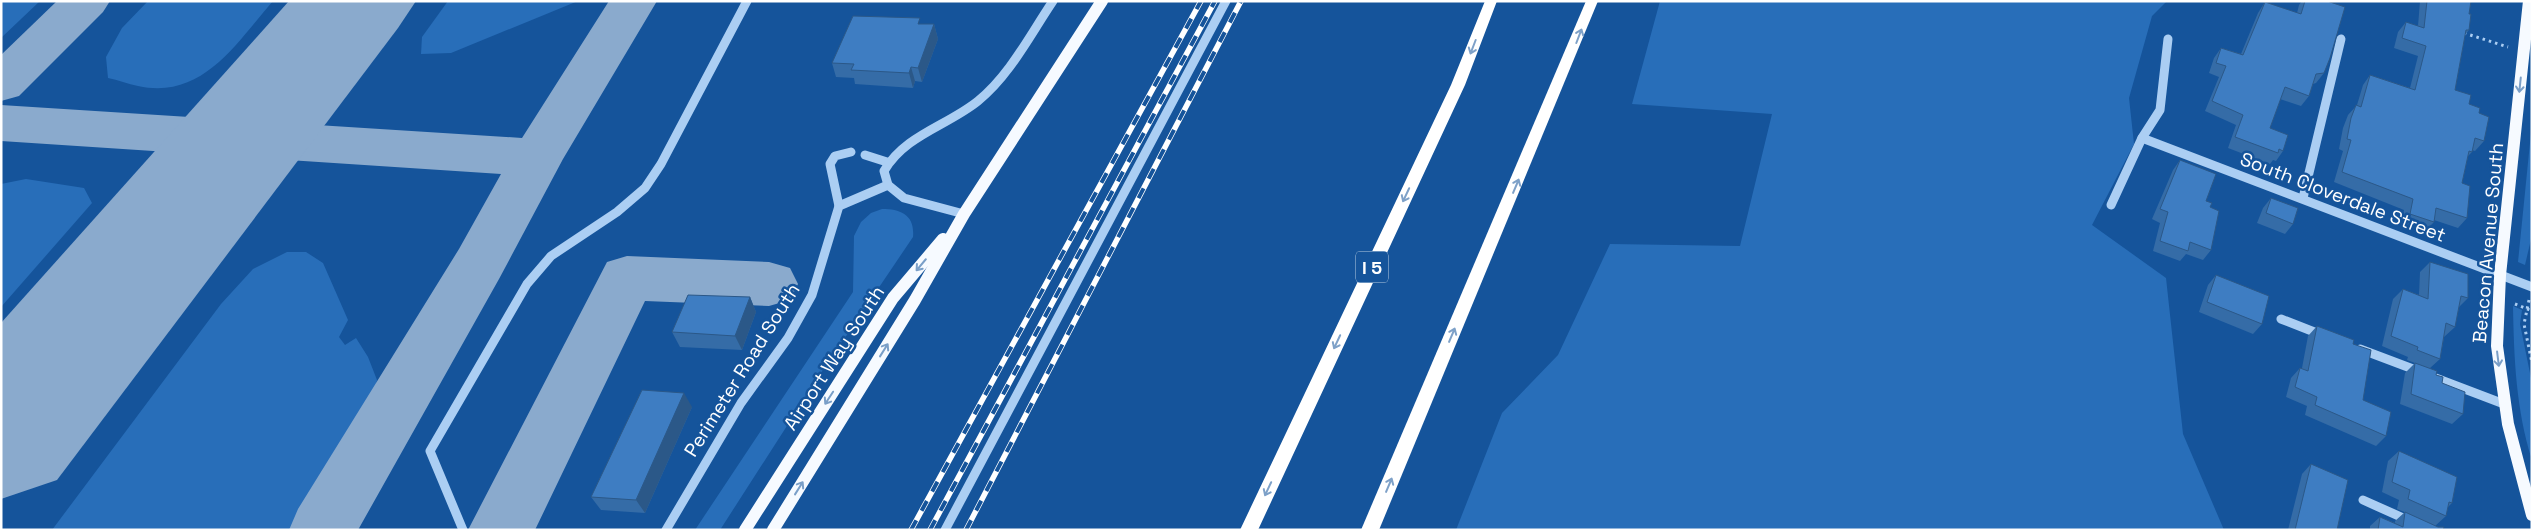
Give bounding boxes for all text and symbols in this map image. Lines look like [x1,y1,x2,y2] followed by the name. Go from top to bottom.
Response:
[1575,29,1584,44] one-way arrow
[1468,38,1477,54] one-way arrow
[2516,76,2525,92] one-way arrow
[2467,142,2509,344] street label: Beacon Avenue South
[2237,146,2449,248] street label: South Cloverdale Street
[1511,179,1521,194] one-way arrow
[1401,187,1410,202] one-way arrow
[1356,252,1388,282] road number: I 5
[916,258,927,271] one-way arrow
[678,279,806,461] street label: Perimeter Road South
[778,281,890,435] street label: Airport Way South
[1448,328,1458,343] one-way arrow
[1332,334,1341,349] one-way arrow
[880,344,890,358] one-way arrow
[2493,351,2503,367] one-way arrow
[824,391,834,405] one-way arrow
[1385,478,1394,493] one-way arrow
[1263,481,1272,496] one-way arrow
[794,482,804,496] one-way arrow

